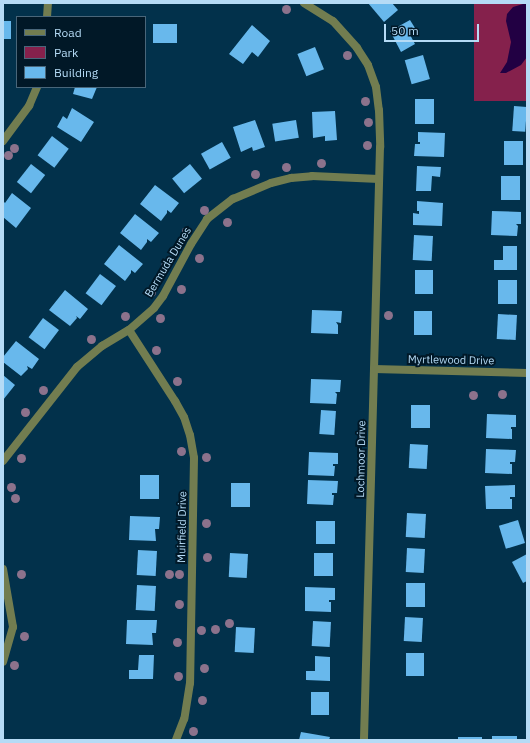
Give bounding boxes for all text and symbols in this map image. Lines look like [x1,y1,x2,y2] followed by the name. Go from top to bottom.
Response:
[16,16,146,88] legend
[386,16,481,42] scale bar
[391,23,419,38] text: 50 m
[54,25,82,40] text: Road
[54,45,78,60] text: Park
[54,65,98,80] text: Building
[142,225,194,299] street label: Bermuda Dunes
[408,353,494,367] street label: Myrtlewood Drive
[354,420,368,498] street label: Lochmoor Drive
[175,491,189,563] street label: Muirfield Drive

